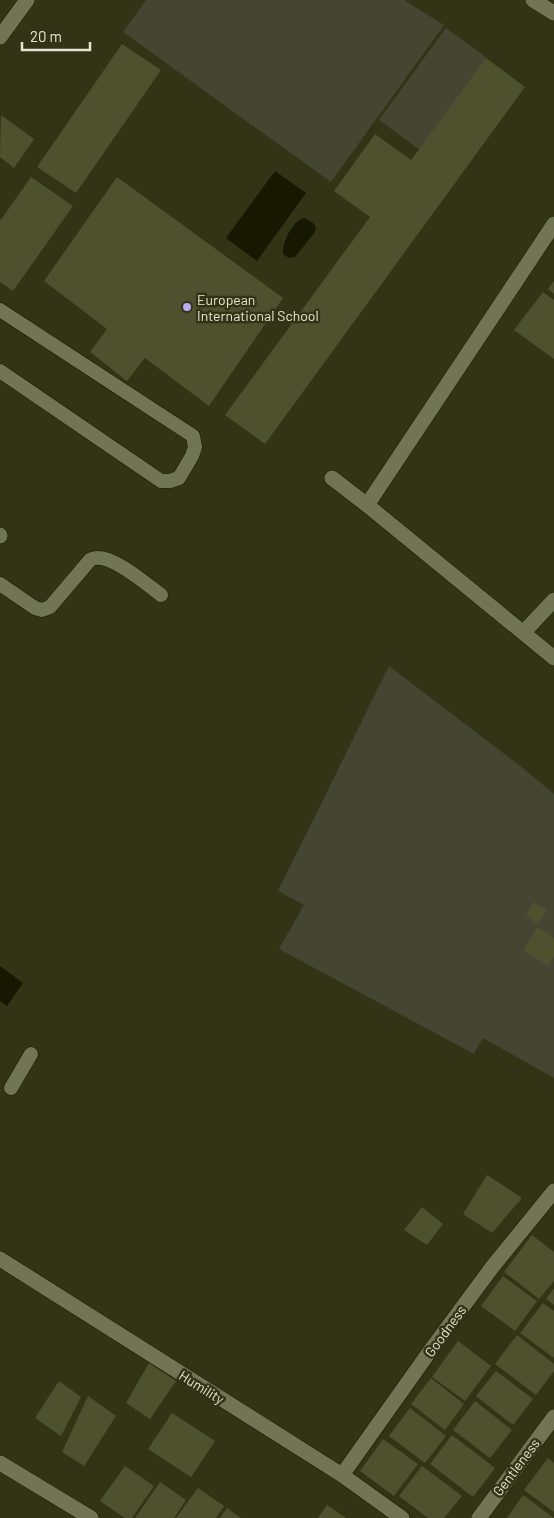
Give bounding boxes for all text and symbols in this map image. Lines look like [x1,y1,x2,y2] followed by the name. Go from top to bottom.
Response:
[22,20,90,52] scale bar
[30,27,62,45] text: 20 m
[197,291,319,324] place label: European International School
[181,301,193,313] marker: European International School
[421,1302,470,1360] street label: Goodness
[176,1367,228,1408] street label: Humility
[489,1435,543,1499] street label: Gentleness

